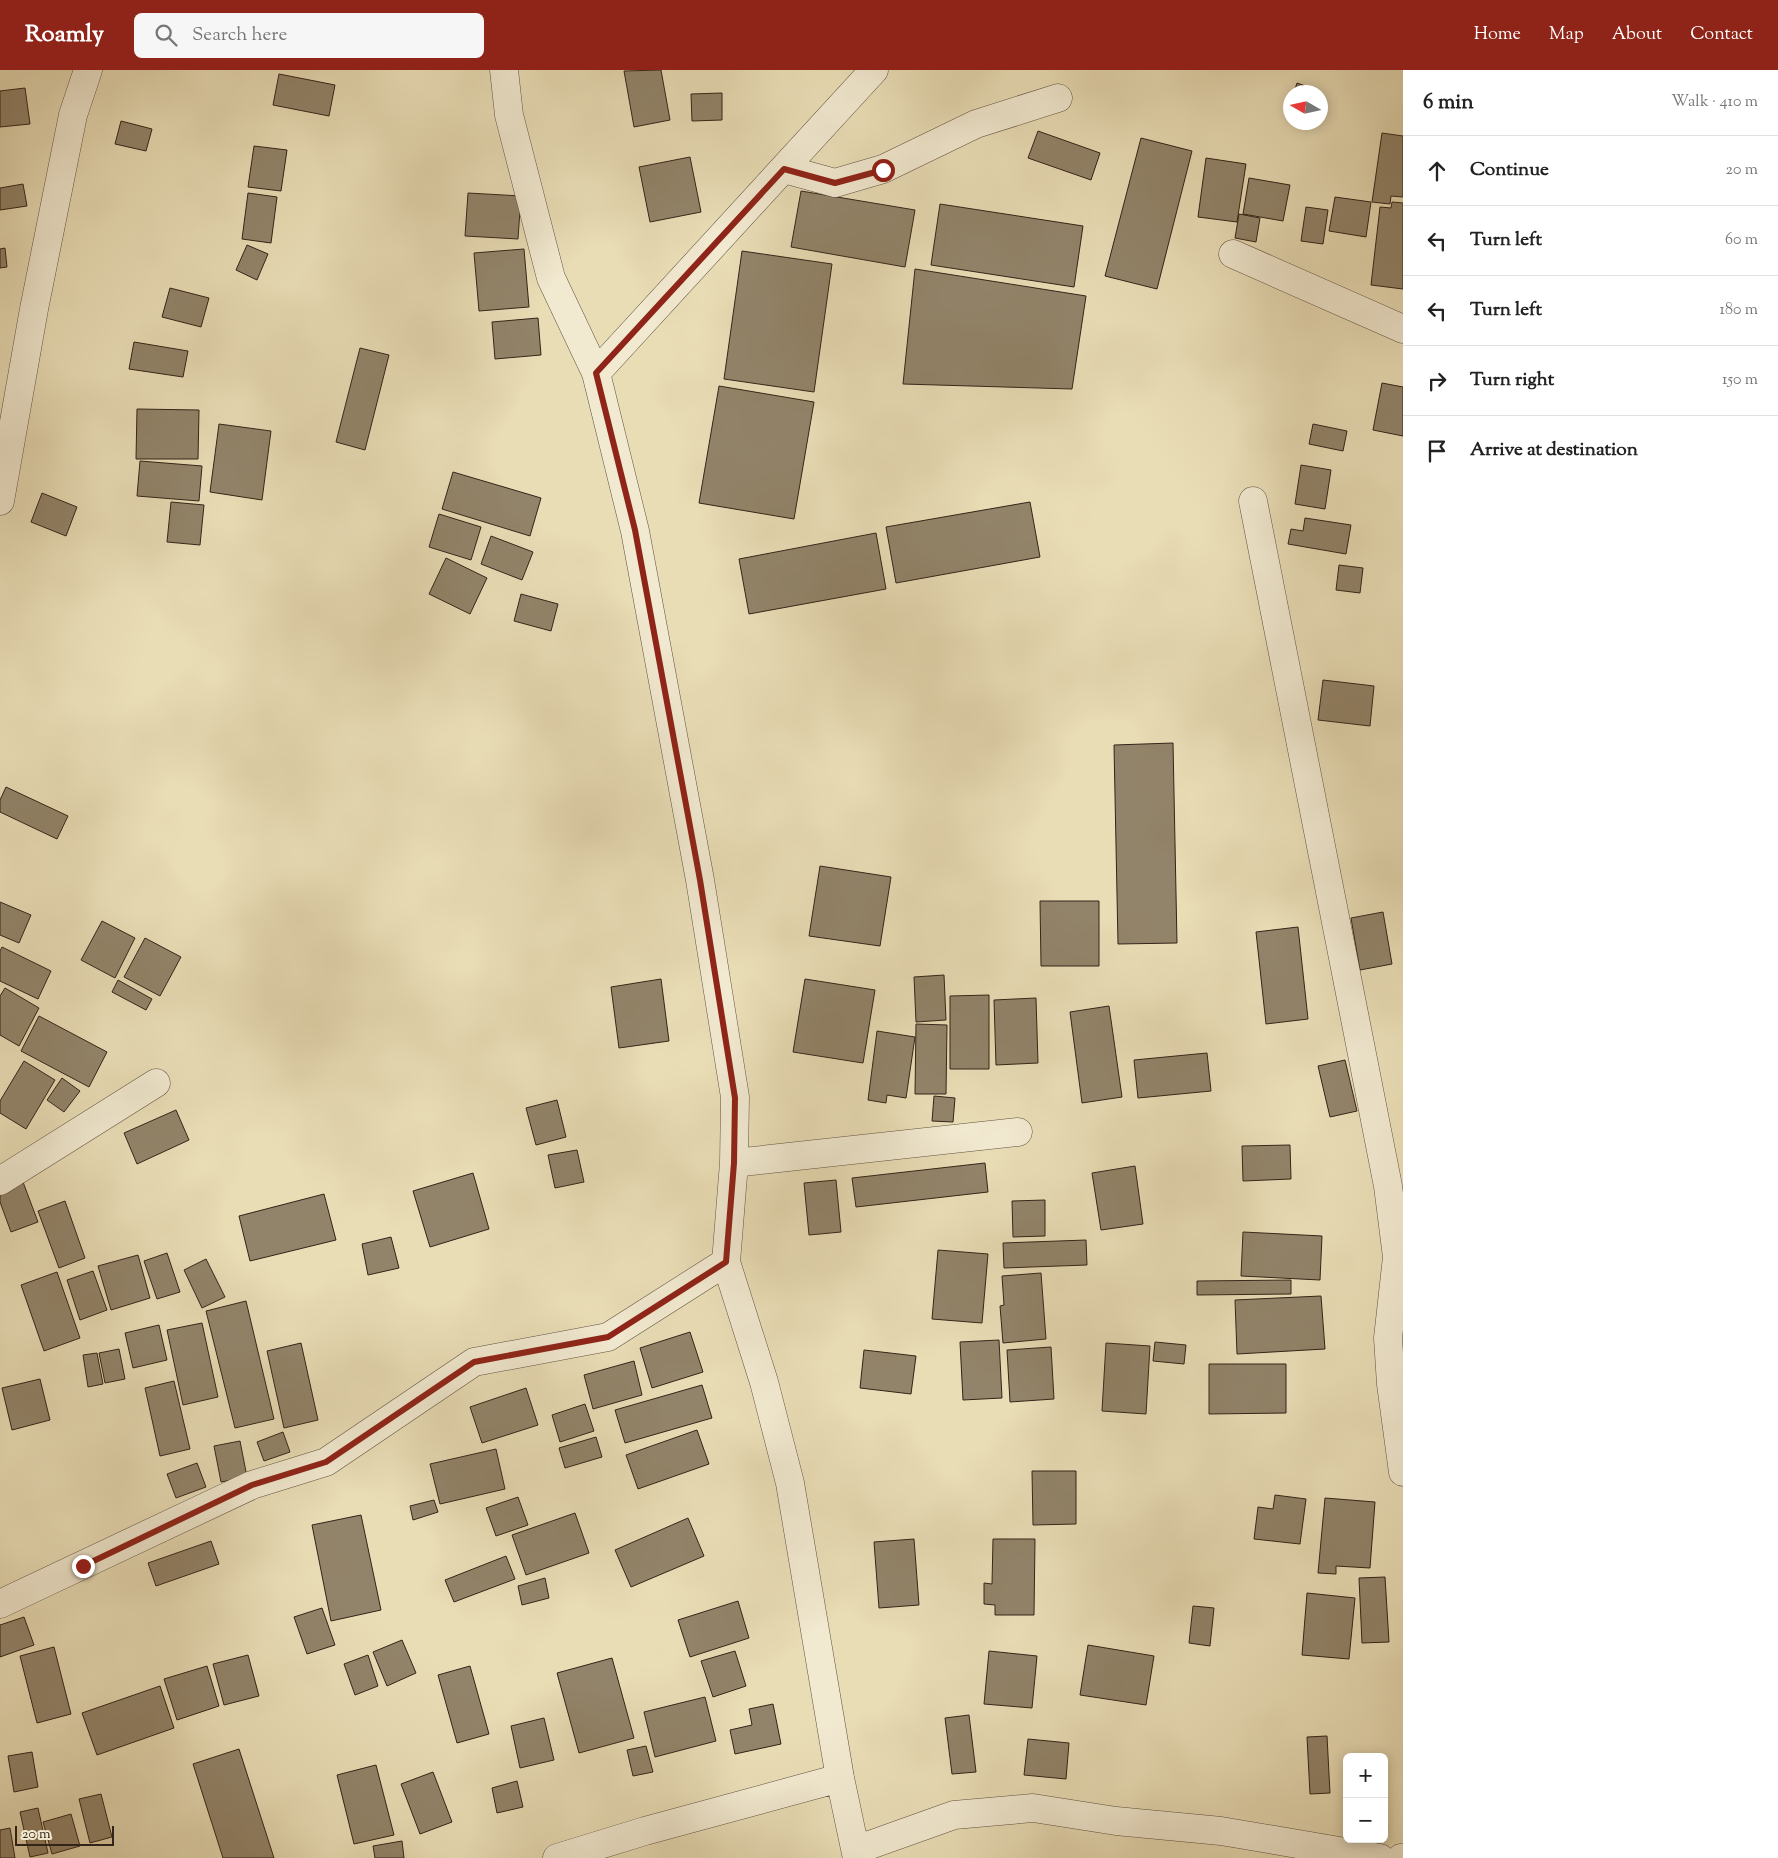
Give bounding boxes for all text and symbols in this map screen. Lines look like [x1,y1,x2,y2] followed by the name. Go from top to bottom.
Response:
[134,13,484,58] search box
[25,18,104,52] text: Roamly
[152,21,180,49] icon: search
[192,22,287,49] text: Search here
[1474,22,1521,48] text: Home
[1549,22,1584,48] text: Map
[1612,22,1662,48] text: About
[1690,22,1753,48] text: Contact
[1283,85,1328,130] north arrow
[1423,88,1474,118] text: 6 min
[1671,91,1758,114] text: Walk · 410 m
[1423,157,1451,185] icon: ahead
[1470,157,1549,184] text: Continue
[872,159,895,182] route start
[1725,159,1758,182] text: 20 m
[1423,227,1451,255] icon: left
[1470,227,1542,254] text: Turn left
[1725,229,1758,252] text: 60 m
[1423,297,1451,325] icon: left
[1470,297,1542,324] text: Turn left
[1719,299,1758,322] text: 180 m
[1423,367,1451,395] icon: right
[1470,367,1554,394] text: Turn right
[1722,369,1758,392] text: 150 m
[1423,437,1451,465] icon: arrive
[1470,437,1638,464] text: Arrive at destination
[72,1555,95,1578] route end
[1343,1753,1388,1843] map controls
[1343,1753,1388,1798] button: +
[1343,1798,1388,1843] button: −
[15,1823,114,1846] scale bar
[22,1825,51,1845] text: 20 m

